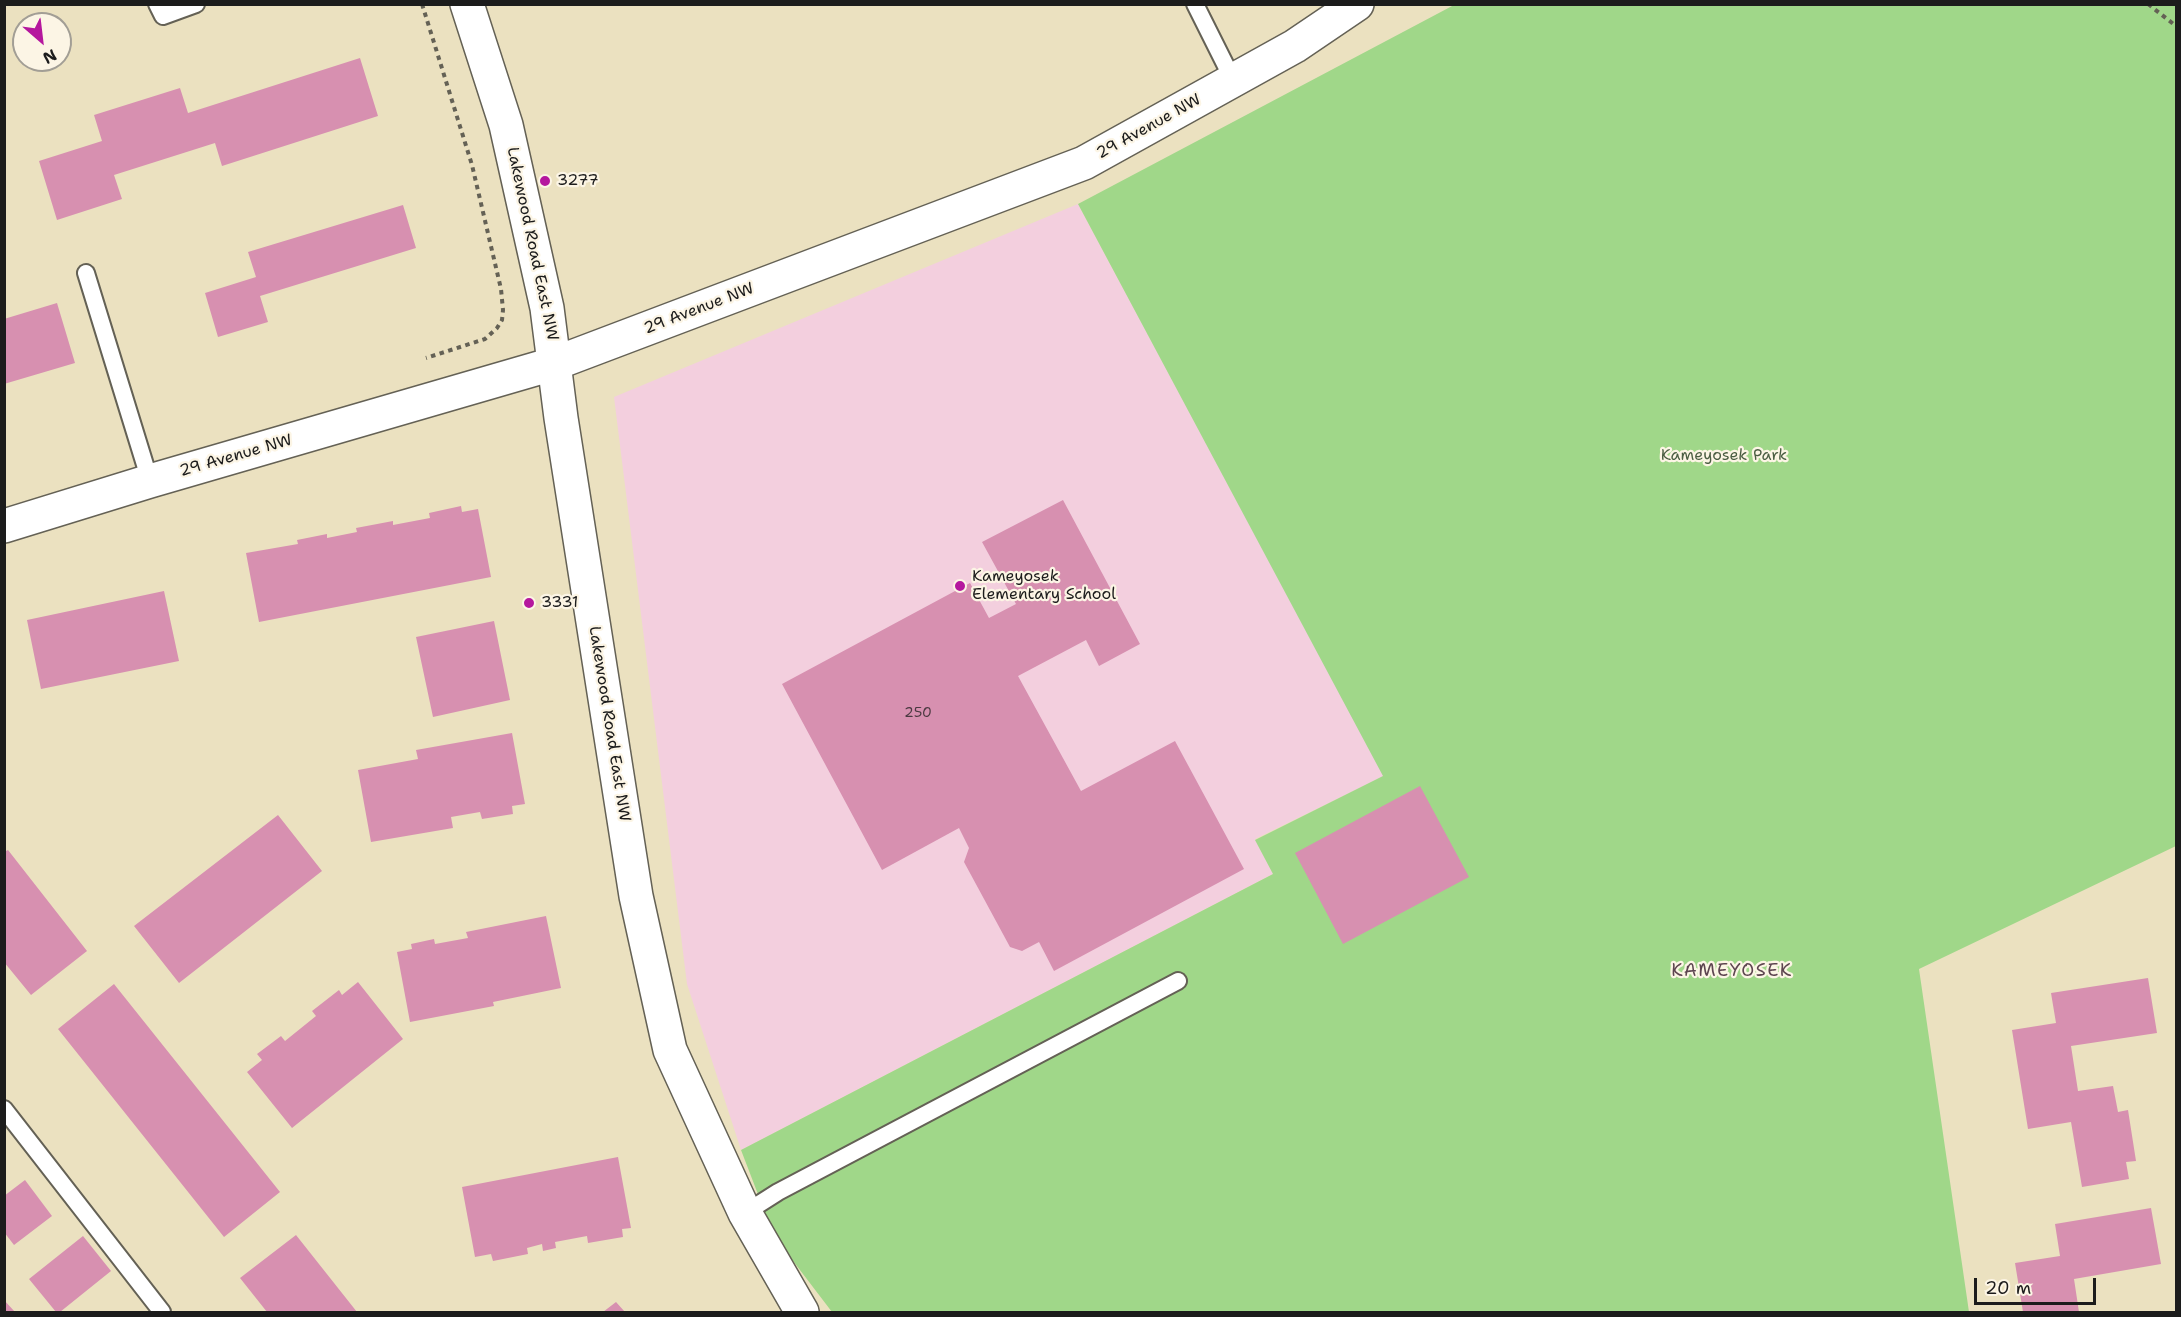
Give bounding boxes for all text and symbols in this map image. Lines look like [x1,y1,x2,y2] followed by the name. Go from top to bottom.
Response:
[12,12,72,72] north arrow
[39,44,60,69] text: N
[1093,90,1205,164] street label: 29 Avenue NW
[502,145,562,343] street label: Lakewood Road East NW
[557,171,599,191] place label: 3277
[538,174,552,188] marker: 3277
[641,279,757,339] street label: 29 Avenue NW
[177,431,295,481] street label: 29 Avenue NW
[1661,446,1787,466] park label: Kameyosek Park
[972,567,1116,605] place label: Kameyosek Elementary School
[953,579,967,593] marker: Kameyosek Elementary School
[541,593,578,613] place label: 3331
[522,596,536,610] marker: 3331
[584,625,634,823] street label: Lakewood Road East NW
[904,705,932,721] house number: 250
[1671,960,1793,982] district label: KAMEYOSEK
[1977,1266,2098,1304] scale bar
[1985,1276,2031,1300] text: 20 m

